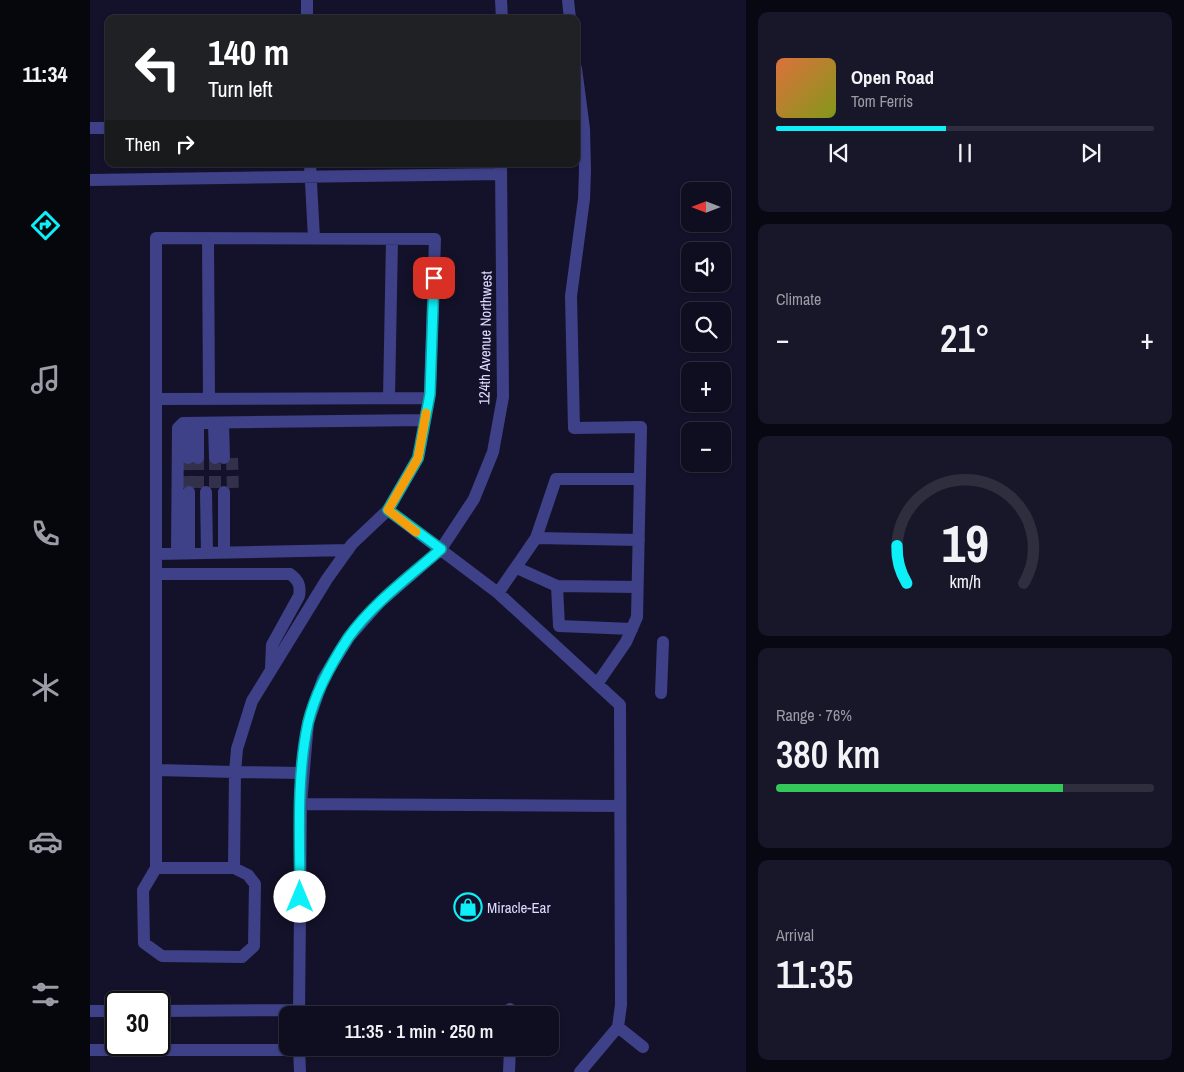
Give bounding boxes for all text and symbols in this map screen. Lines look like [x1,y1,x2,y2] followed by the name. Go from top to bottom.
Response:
[208,29,289,76] text: 140 m
[125,35,190,100] icon: left
[22,59,68,89] text: 11:34
[851,64,934,90] text: Open Road
[208,74,273,104] text: Turn left
[851,90,913,112] text: Tom Ferris
[171,130,199,158] icon: right
[125,131,161,157] text: Then
[825,139,853,167] icon: previous
[951,139,979,167] icon: pause
[1077,139,1105,167] icon: next
[681,182,731,232] north arrow
[681,182,731,472] map controls
[28,208,63,243] icon: directions
[681,242,731,292] button: sound
[413,257,455,299] pin
[420,264,448,292] icon: arrive
[473,270,497,405] street label: 124th Avenue Northwest
[776,288,821,310] text: Climate
[681,302,731,352] button: search
[940,313,990,364] text: 21°
[776,320,789,358] text: −
[1141,320,1154,358] text: +
[28,362,63,397] icon: music
[681,362,731,412] button: +
[681,422,731,472] button: −
[941,508,989,578] text: 19
[28,516,63,551] icon: phone
[949,570,981,594] text: km/h
[28,670,63,705] icon: climate
[776,704,852,726] text: Range · 76%
[776,729,880,780] text: 380 km
[28,824,63,859] icon: car
[273,870,325,922] position arrow
[453,892,483,922] shop icon: Miracle-Ear
[487,897,551,918] place label: Miracle-Ear
[776,924,814,946] text: Arrival
[776,949,853,1000] text: 11:35
[28,977,63,1012] icon: filters
[105,991,170,1056] speed limit sign: 30
[345,1018,493,1044] text: 11:35 · 1 min · 250 m

